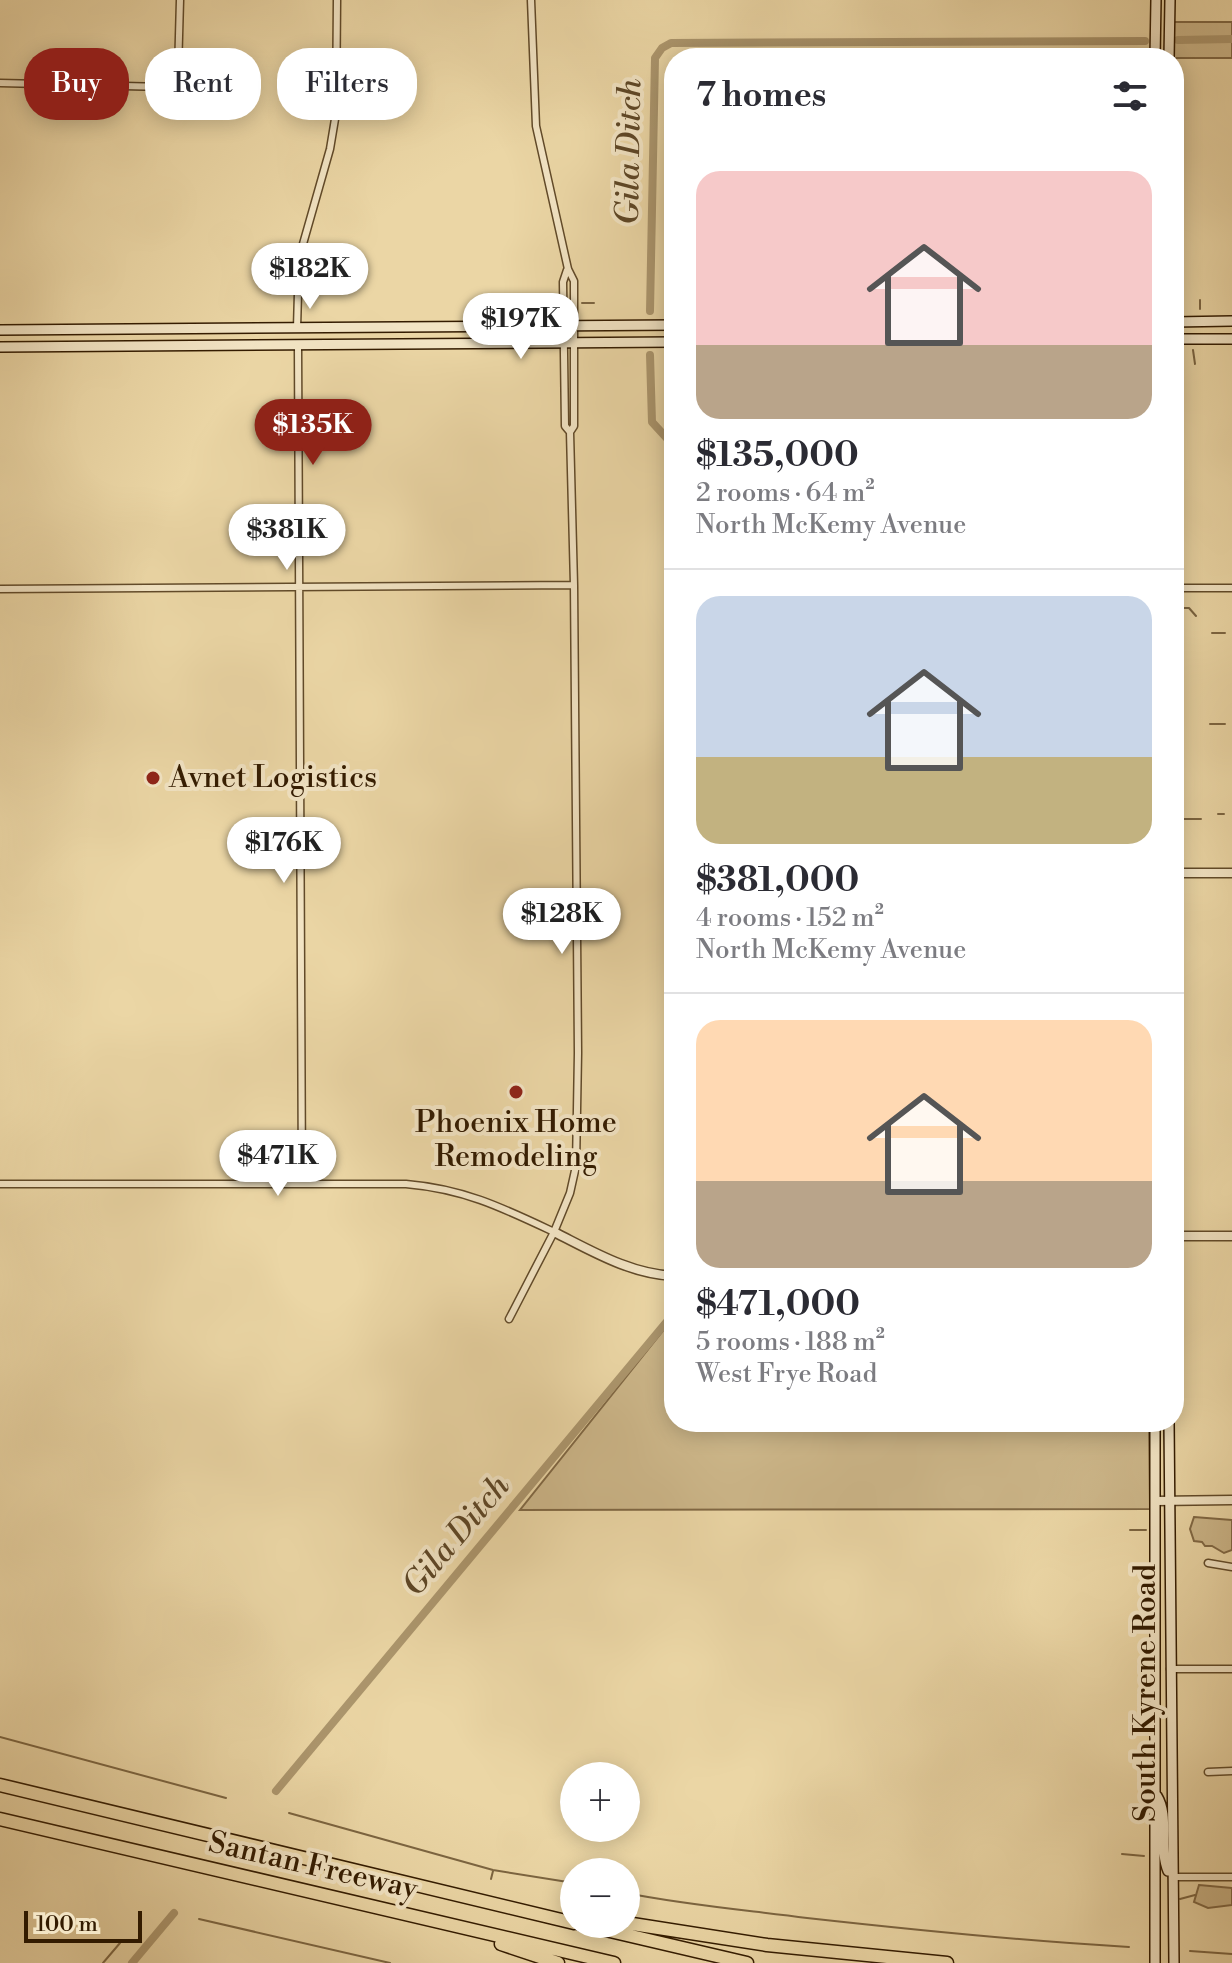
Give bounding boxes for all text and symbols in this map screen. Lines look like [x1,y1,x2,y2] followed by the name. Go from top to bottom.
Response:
[24,48,129,120] chip: Buy
[145,48,261,120] chip: Rent
[277,48,417,120] chip: Filters
[1108,74,1152,118] icon: filters
[696,75,826,117] text: 7 homes
[608,78,650,225] water label: Gila Ditch
[852,223,996,367] icon: home
[254,243,366,311] pin: $182K
[269,253,351,285] text: $182K
[465,293,577,361] pin: $197K
[481,303,561,335] text: $197K
[257,399,369,467] pin: $135K
[273,409,353,441] text: $135K
[696,435,859,477] text: $135,000
[696,477,875,509] text: 2 rooms · 64 m²
[231,504,343,572] pin: $381K
[696,509,966,541] text: North McKemy Avenue
[247,514,327,546] text: $381K
[852,648,996,792] icon: home
[168,759,377,797] place label: Avnet Logistics
[144,769,162,787] marker: Avnet Logistics
[228,817,340,885] pin: $176K
[245,827,323,859] text: $176K
[696,860,859,902] text: $381,000
[506,888,618,956] pin: $128K
[521,898,603,930] text: $128K
[696,902,884,934] text: 4 rooms · 152 m²
[696,934,966,966] text: North McKemy Avenue
[852,1072,996,1216] icon: home
[507,1083,525,1101] marker: Phoenix Home Remodeling
[415,1104,617,1176] place label: Phoenix Home Remodeling
[222,1130,334,1198] pin: $471K
[237,1140,319,1172] text: $471K
[696,1284,860,1326] text: $471,000
[696,1326,885,1358] text: 5 rooms · 188 m²
[696,1358,877,1390] text: West Frye Road
[394,1467,518,1605] water label: Gila Ditch
[1127,1564,1165,1822] street label: South Kyrene Road
[560,1762,640,1938] map controls
[560,1762,640,1842] button: +
[205,1823,422,1909] street label: Santan Freeway
[560,1858,640,1938] button: −
[24,1907,142,1943] scale bar
[36,1911,98,1938] text: 100 m

